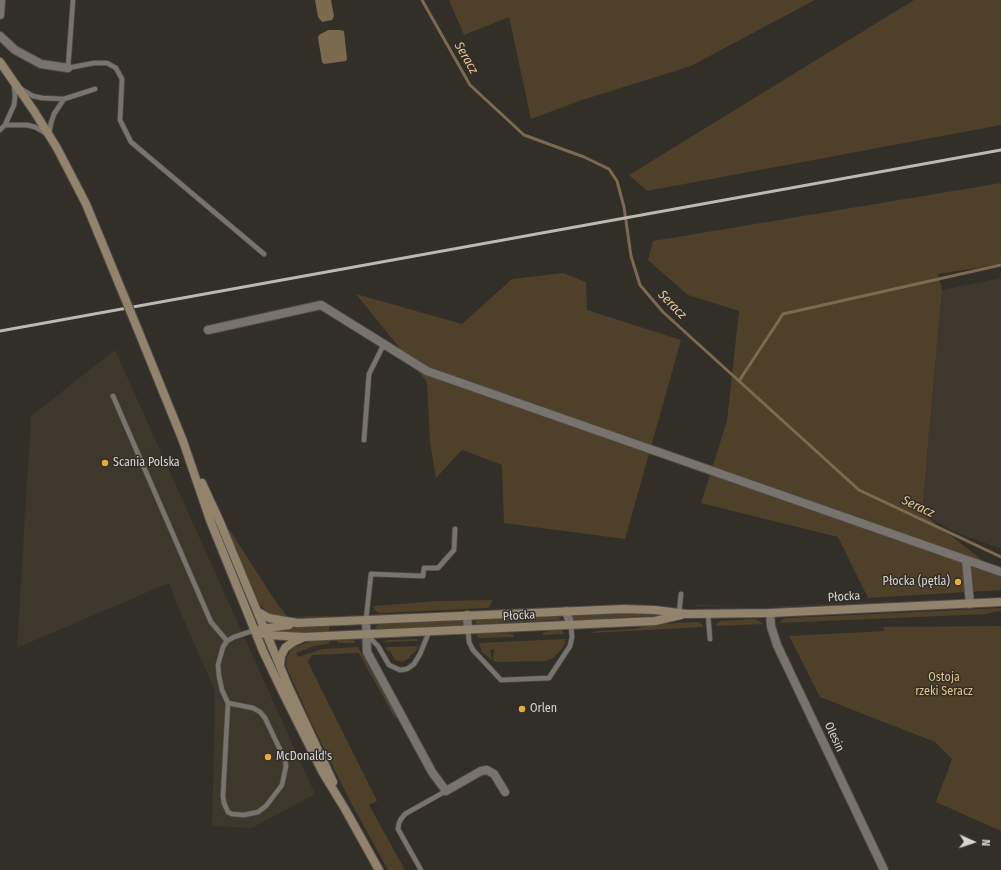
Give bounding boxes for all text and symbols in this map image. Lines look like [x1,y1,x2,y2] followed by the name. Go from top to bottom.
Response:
[451,39,481,77] water label: Seracz
[655,287,689,323] water label: Seracz
[113,456,180,470] place label: Scania Polska
[100,458,110,468] marker: Scania Polska
[899,493,937,521] water label: Seracz
[883,575,950,589] place label: Płocka (pętla)
[953,577,963,587] marker: Płocka (pętla)
[827,589,861,605] street label: Płocka
[502,608,536,624] street label: Płocka
[915,671,973,699] park label: Ostoja rzeki Seracz
[530,702,557,716] place label: Orlen
[517,704,527,714] marker: Orlen
[821,720,847,754] street label: Olesin
[276,750,332,764] place label: McDonald's
[263,752,273,762] marker: McDonald's
[953,822,993,862] north arrow
[979,839,992,846] text: N

